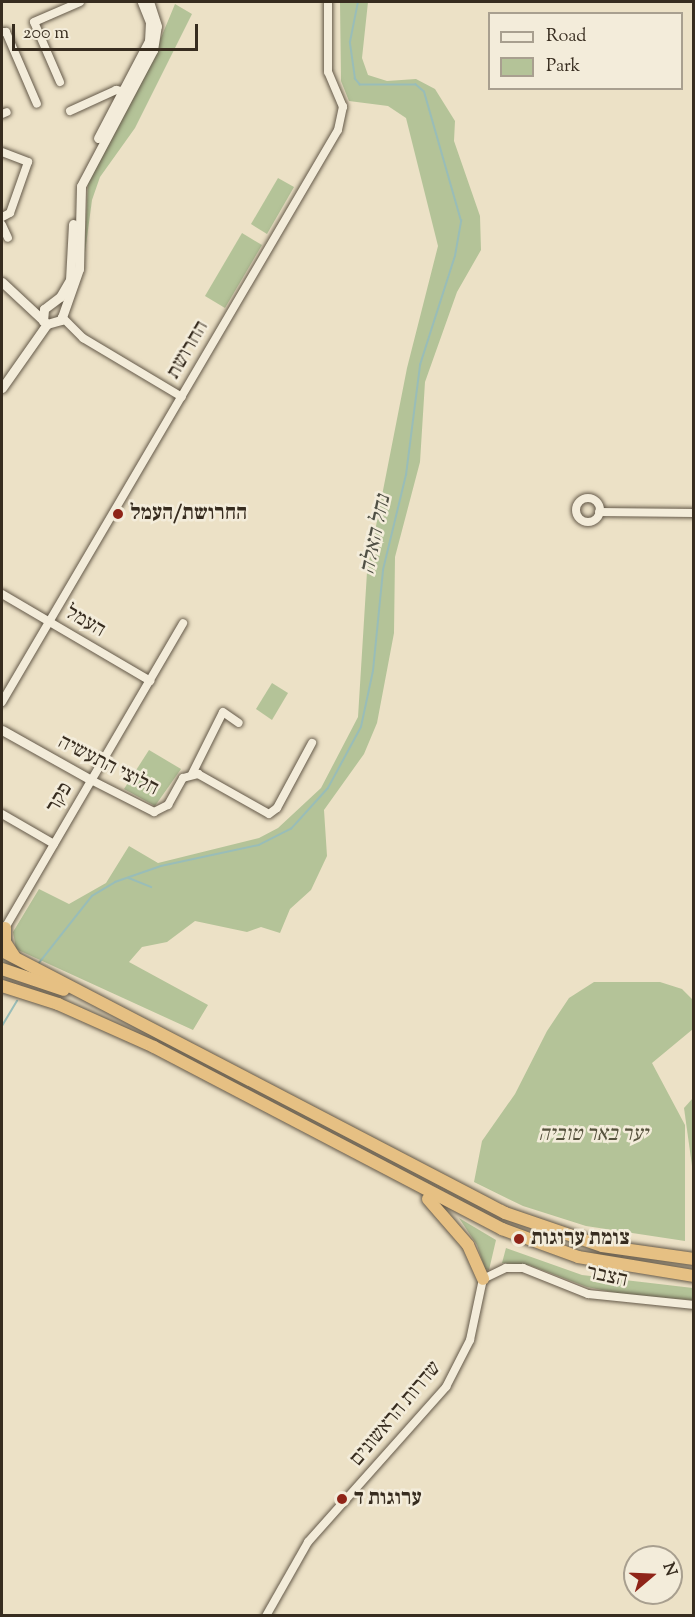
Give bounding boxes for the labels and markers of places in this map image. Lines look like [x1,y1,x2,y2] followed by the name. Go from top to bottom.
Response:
[130,501,247,527] place label: החרושת/העמל
[111,507,125,521] marker: החרושת/העמל
[531,1226,630,1252] place label: צומת ערוגות
[512,1232,526,1246] marker: צומת ערוגות
[354,1486,422,1512] place label: ערוגות ד
[335,1492,349,1506] marker: ערוגות ד

